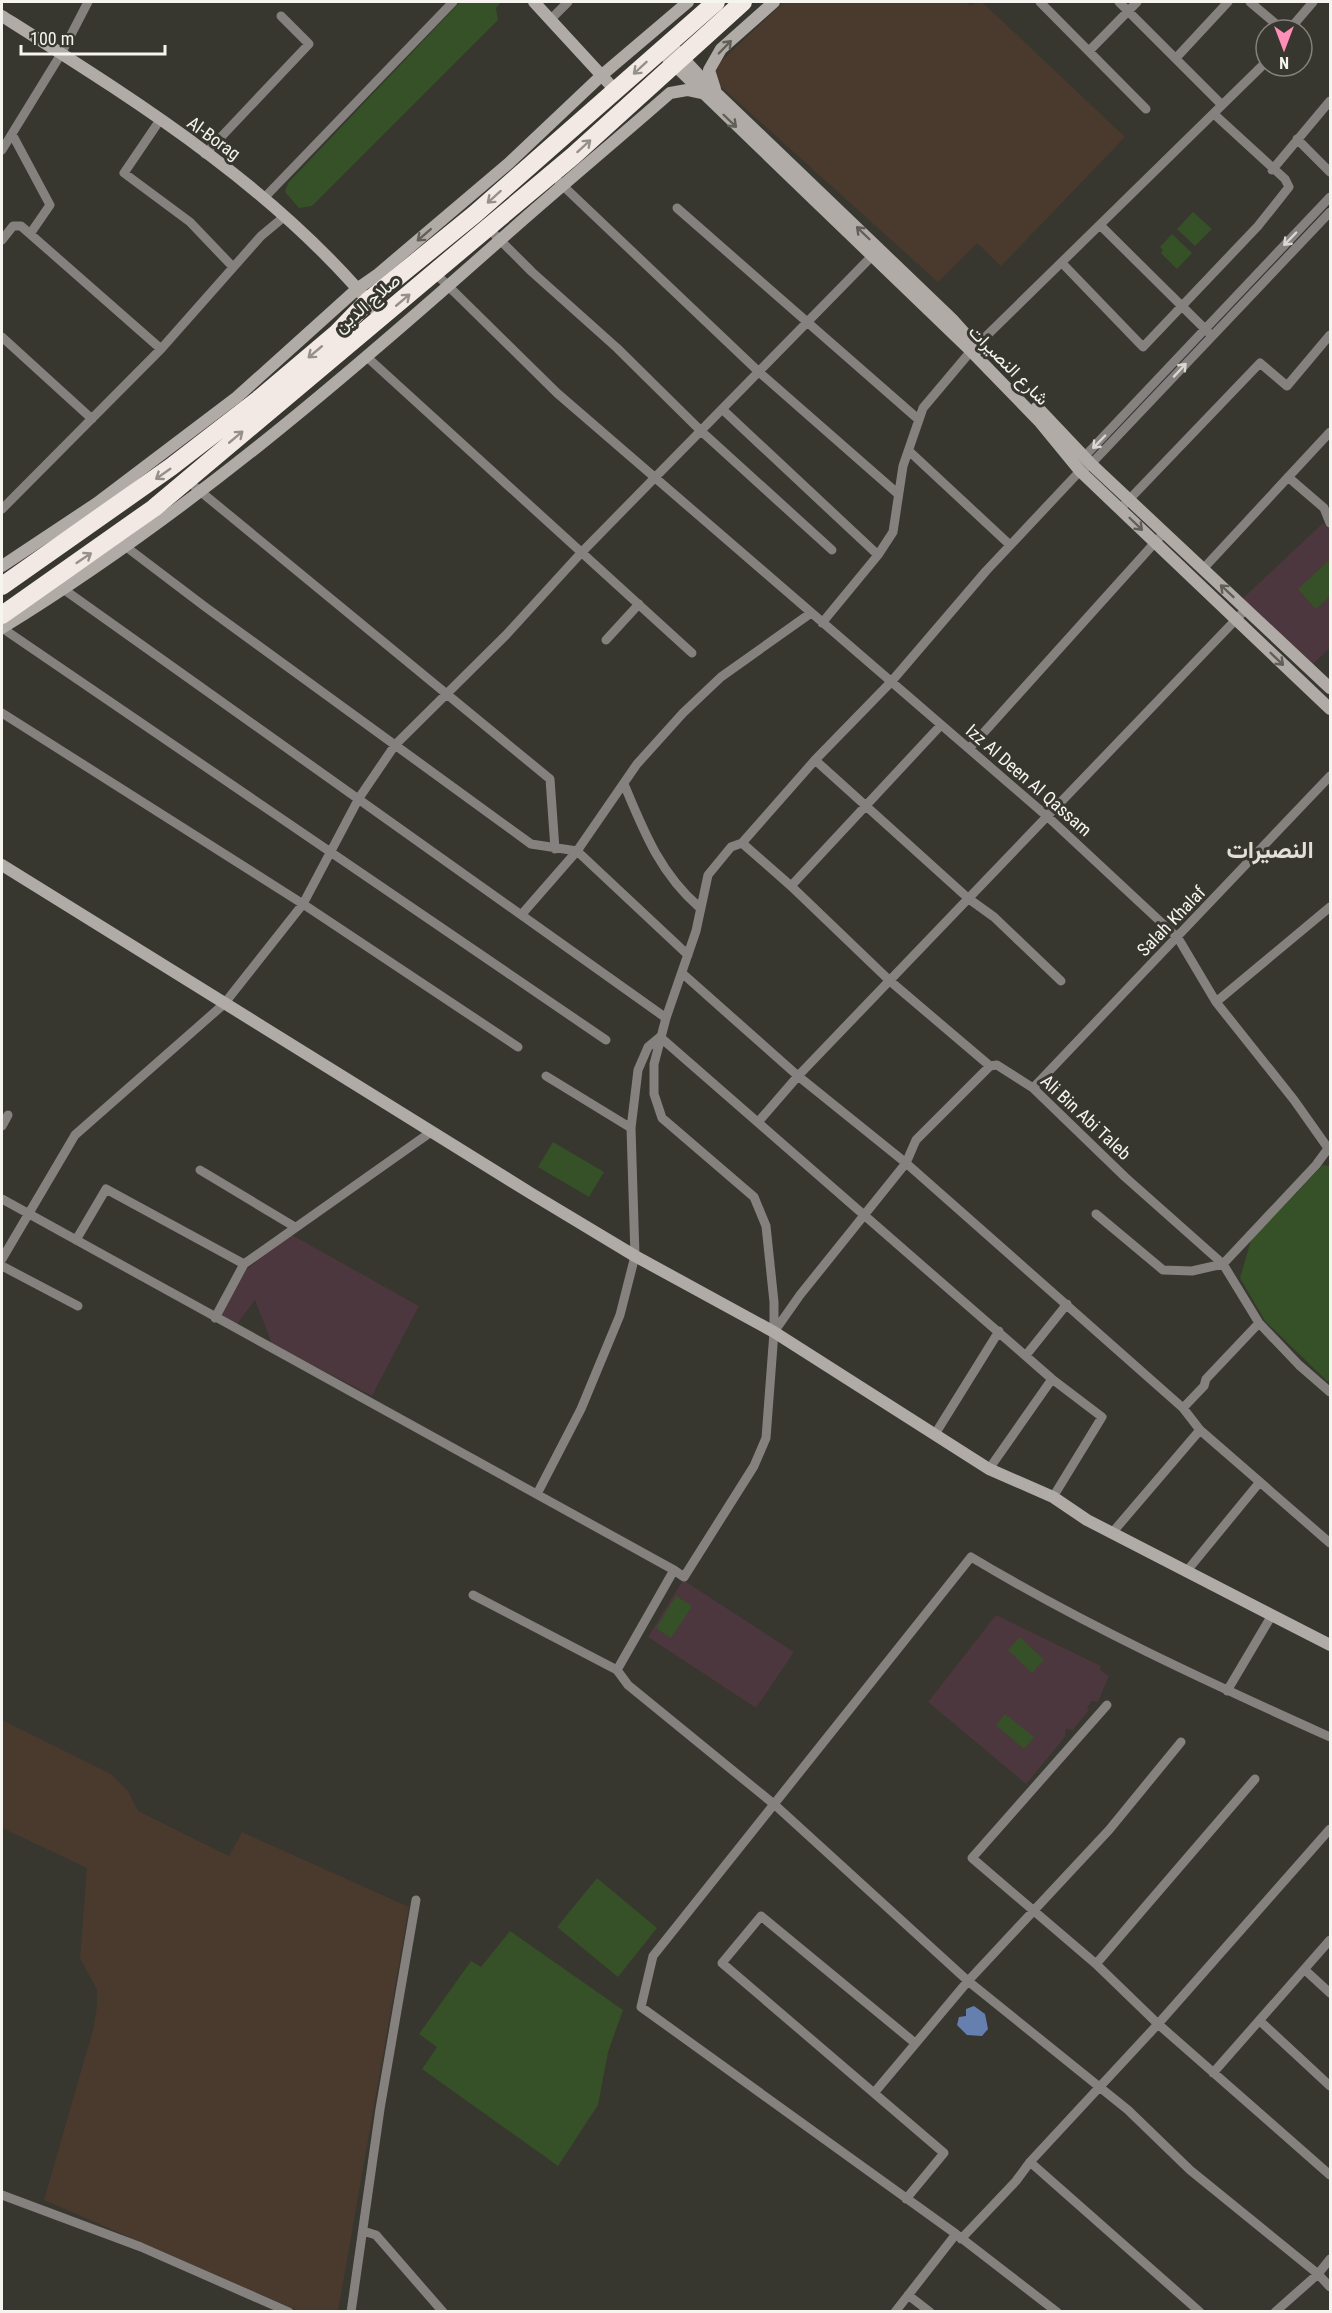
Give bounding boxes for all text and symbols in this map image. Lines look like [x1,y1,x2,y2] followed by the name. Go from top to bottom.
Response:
[21,18,165,56] scale bar
[1254,18,1314,78] north arrow
[30,28,74,49] text: 100 m
[717,39,732,54] one-way arrow
[1279,53,1289,72] text: N
[633,60,648,74] one-way arrow
[183,112,245,164] street label: Al-Borag
[722,114,737,128] one-way arrow
[576,139,591,153] one-way arrow
[487,190,502,204] one-way arrow
[856,226,871,241] one-way arrow
[417,228,432,242] one-way arrow
[1283,231,1297,246] one-way arrow
[330,269,406,338] street label: صلاح الدين
[395,294,411,307] one-way arrow
[963,321,1053,411] street label: شارع النصيرات
[308,345,323,359] one-way arrow
[1172,363,1187,378] one-way arrow
[228,431,244,444] one-way arrow
[1092,435,1106,450] one-way arrow
[155,468,171,480] one-way arrow
[1129,517,1144,531] one-way arrow
[76,552,92,564] one-way arrow
[1219,584,1234,598] one-way arrow
[1270,652,1285,666] one-way arrow
[962,720,1096,840] street label: Izz Al Deen Al Qassam
[1226,836,1314,865] district label: النصيرات
[1132,881,1210,960] street label: Salah Khalaf
[1037,1070,1135,1164] street label: Ali Bin Abi Taleb

